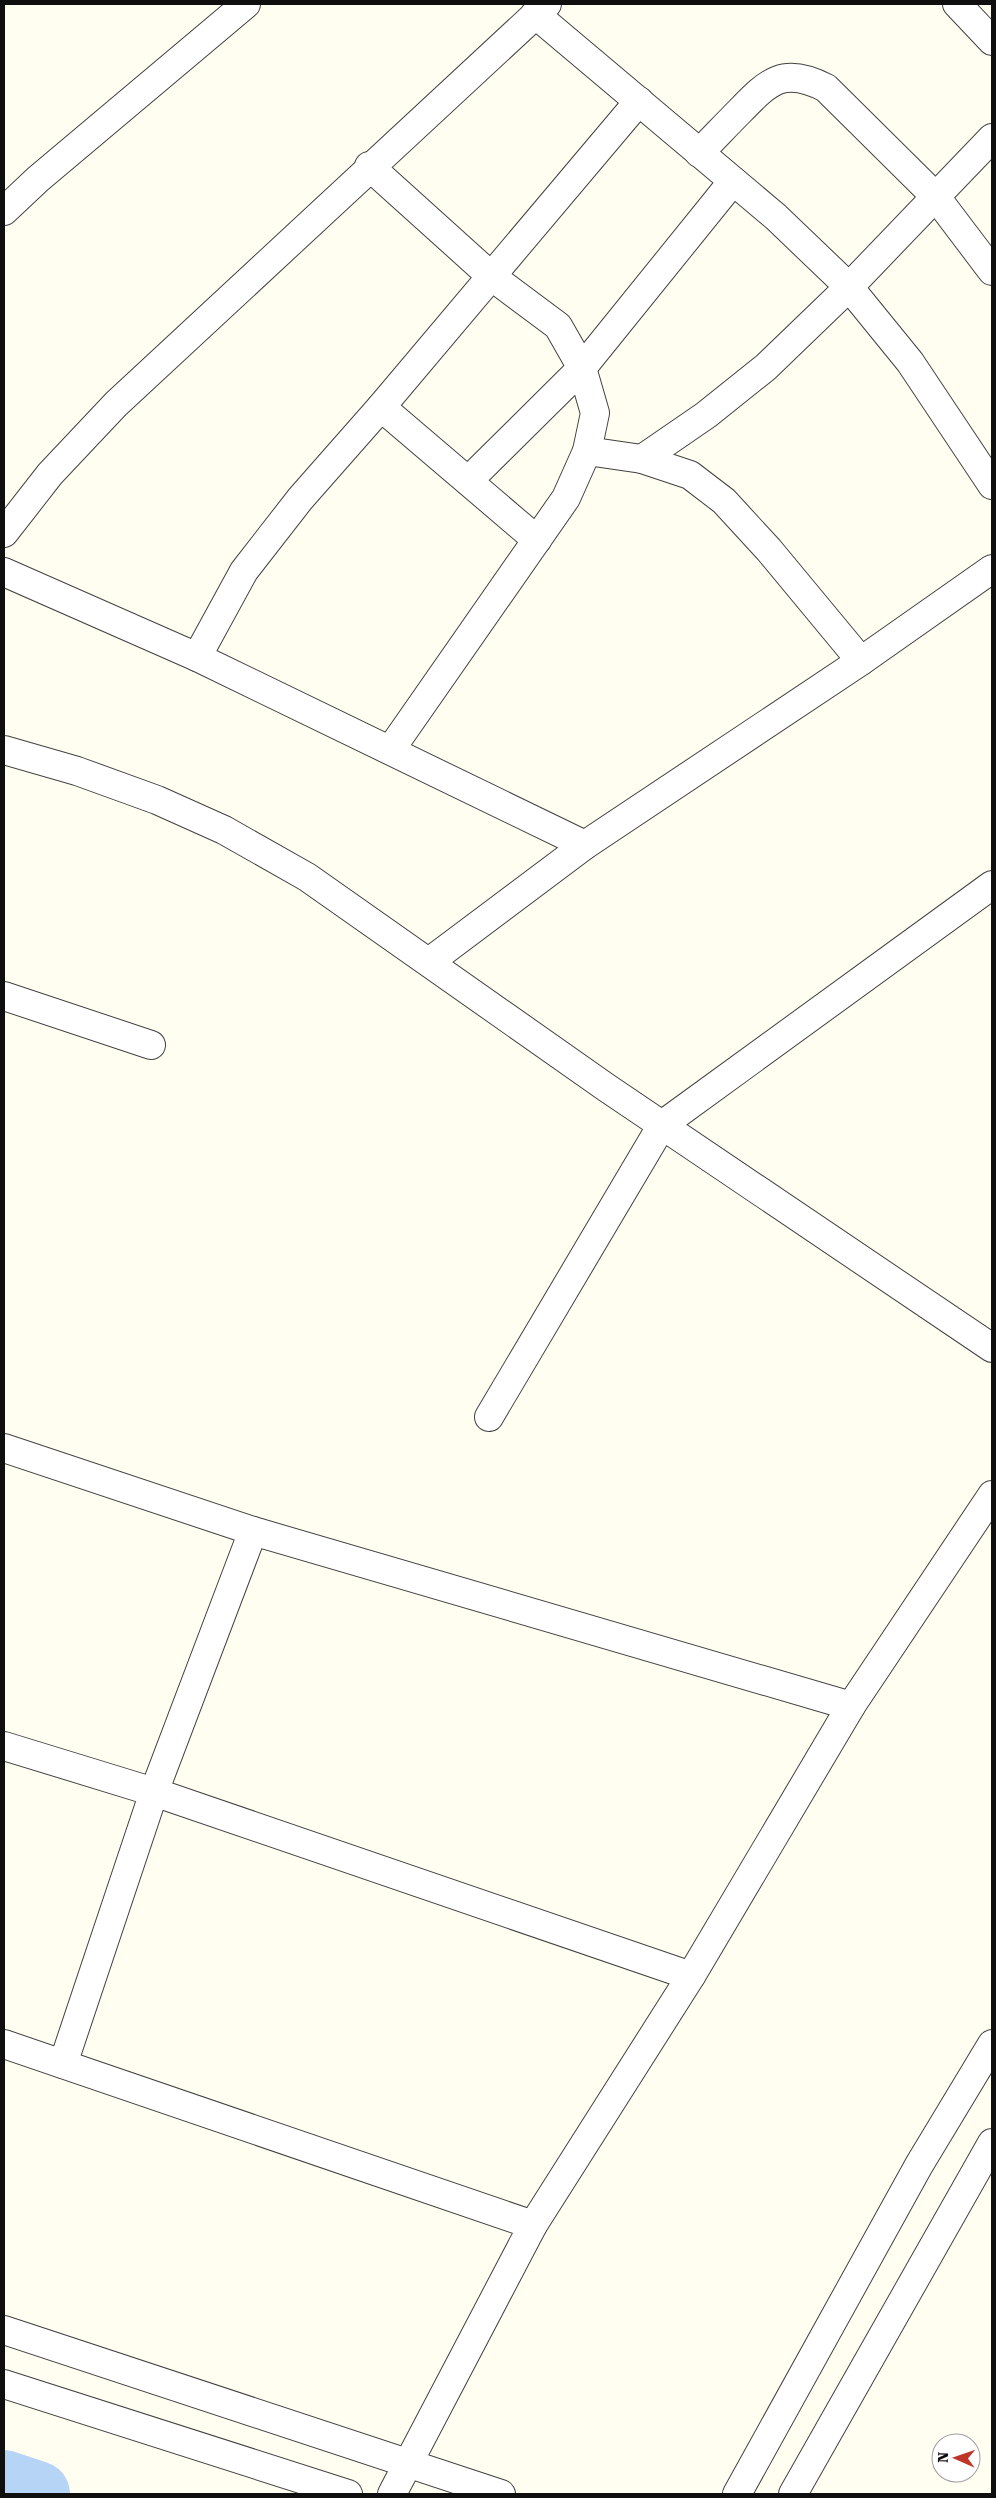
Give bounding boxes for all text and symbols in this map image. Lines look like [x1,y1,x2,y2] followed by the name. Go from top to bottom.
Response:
[931,2433,981,2483] north arrow
[935,2452,951,2463] text: N

